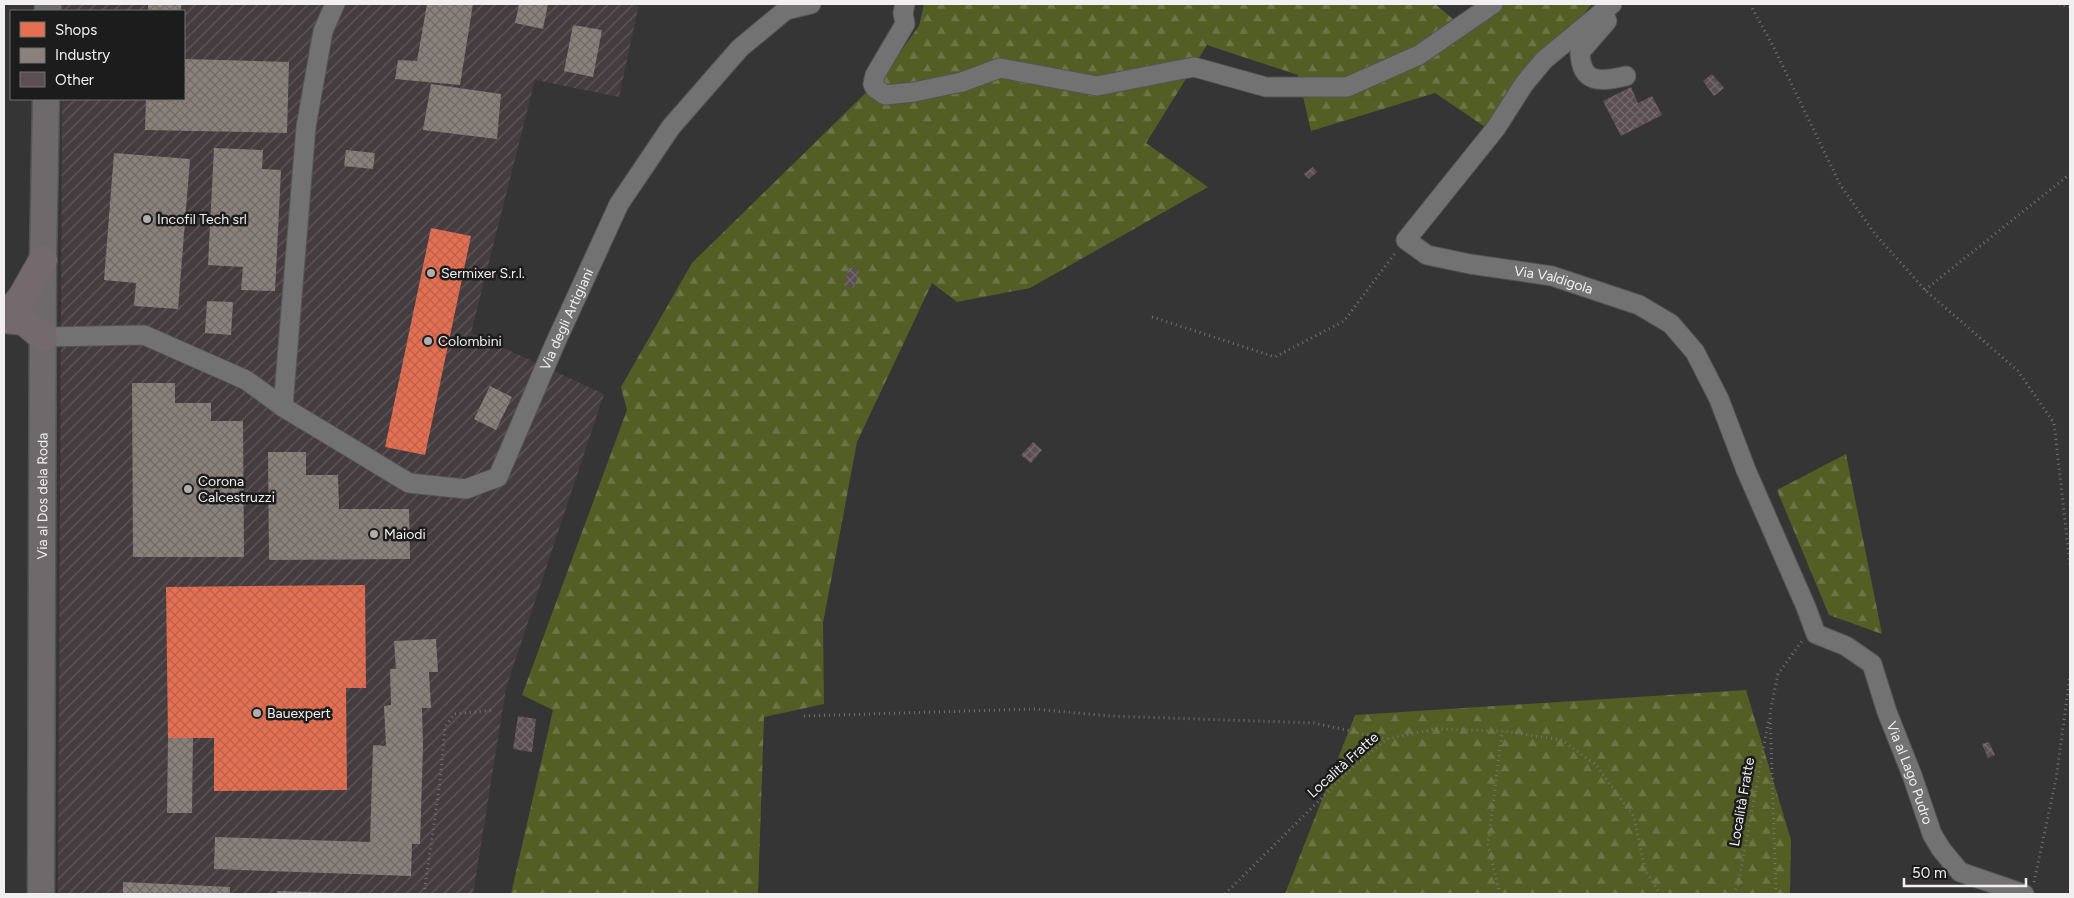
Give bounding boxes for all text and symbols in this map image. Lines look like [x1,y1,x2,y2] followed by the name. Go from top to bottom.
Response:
[10,10,185,100] legend
[55,21,97,39] text: Shops
[55,46,110,64] text: Industry
[55,71,94,89] text: Other
[157,211,247,228] place label: Incofil Tech srl
[141,213,153,225] marker: Incofil Tech srl
[1513,262,1595,298] street label: Via Valdigola
[441,265,525,282] place label: Sermixer S.r.l.
[536,266,597,373] street label: Via degli Artigiani
[425,267,437,279] marker: Sermixer S.r.l.
[438,333,502,350] place label: Colombini
[422,335,434,347] marker: Colombini
[34,433,51,559] street label: Via al Dos dela Roda
[198,473,275,506] place label: Corona Calcestruzzi
[182,483,194,495] marker: Corona Calcestruzzi
[384,526,426,543] place label: Maiodi
[368,528,380,540] marker: Maiodi
[267,705,331,722] place label: Bauexpert
[251,707,263,719] marker: Bauexpert
[1883,719,1937,827] street label: Via al Lago Pudro
[1304,728,1382,801] street label: Località Fratte
[1726,756,1758,848] street label: Località Fratte
[1904,856,2026,888] scale bar
[1912,864,1947,882] text: 50 m

